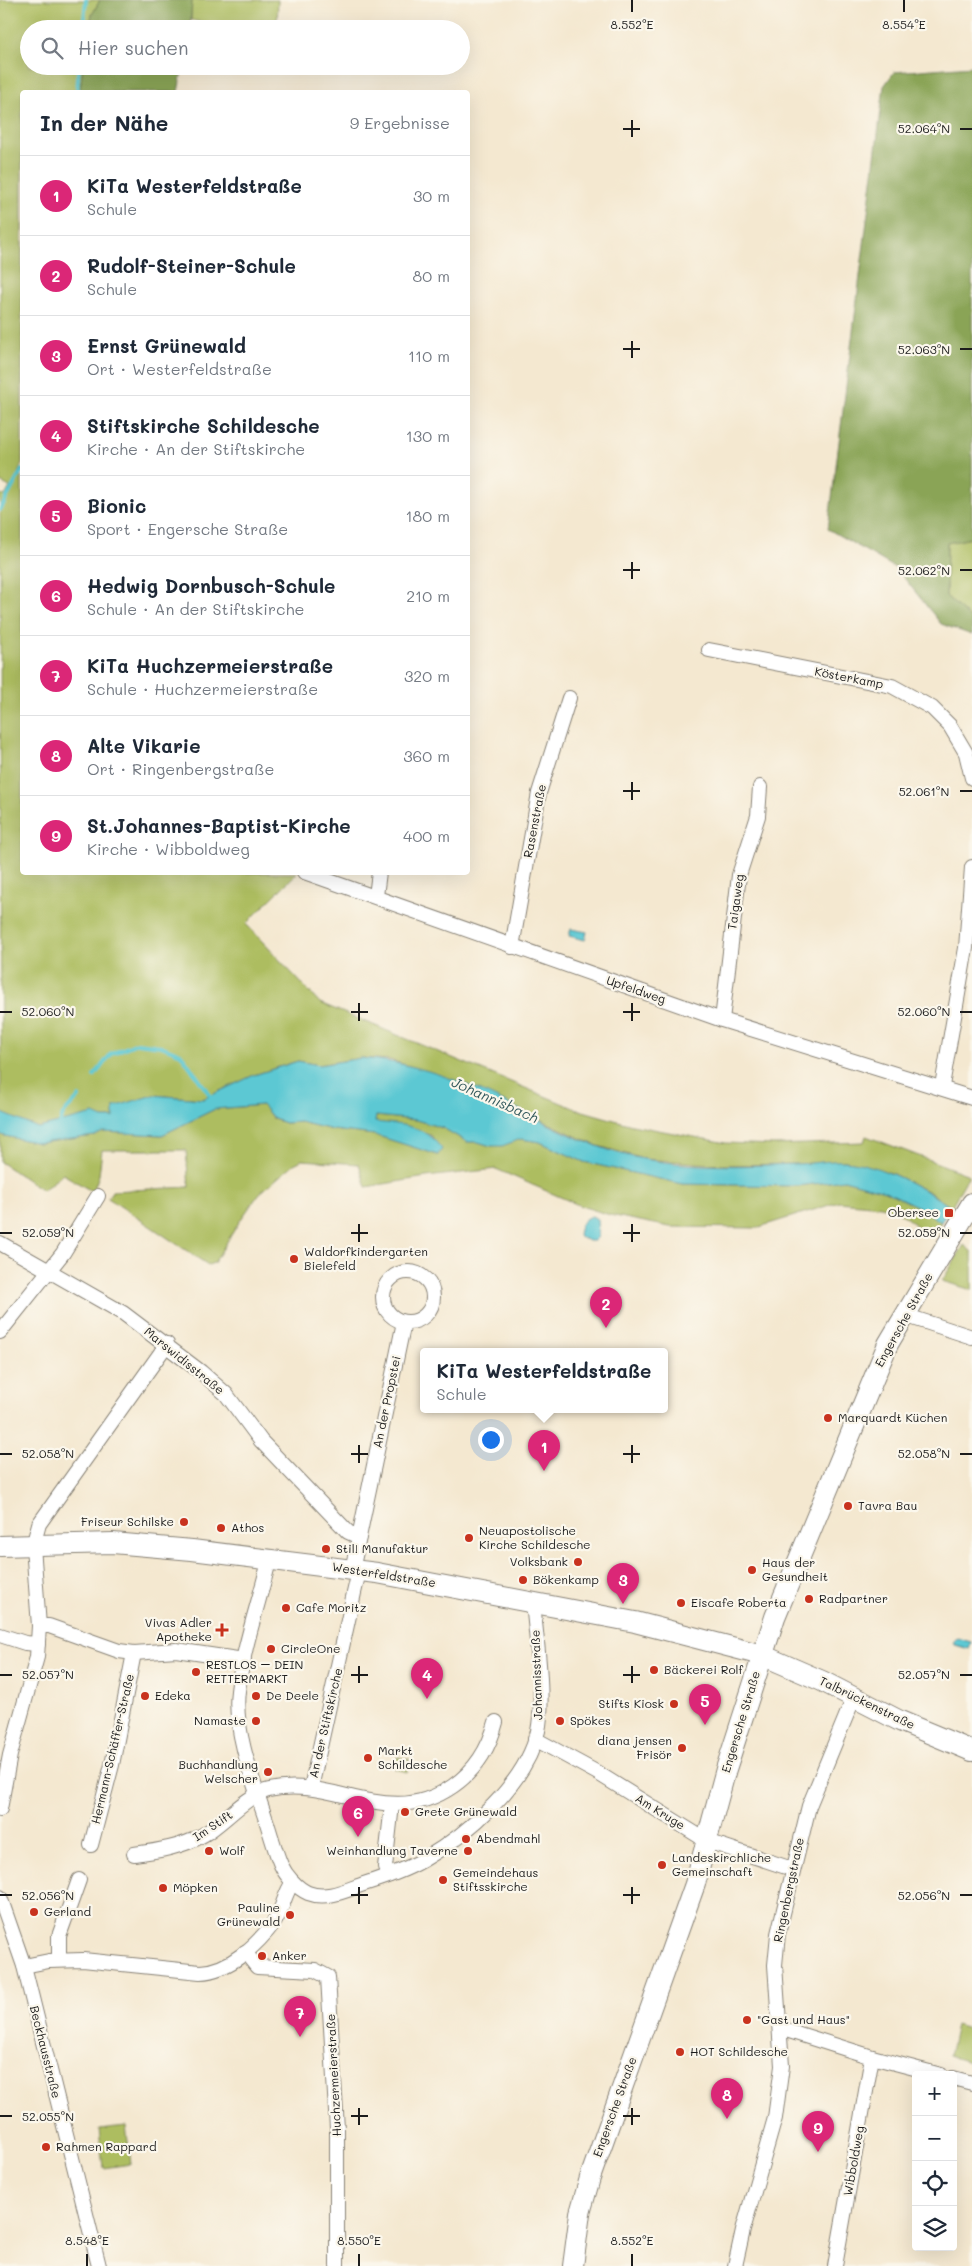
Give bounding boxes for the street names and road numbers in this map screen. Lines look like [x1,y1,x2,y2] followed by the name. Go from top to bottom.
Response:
[813,663,885,692] street label: Kösterkamp
[519,783,549,859] street label: Rasenstraße
[723,873,747,931] street label: Taigaweg
[604,971,668,1007] street label: Upfeldweg
[871,1270,936,1370] street label: Engersche Straße
[141,1323,228,1397] street label: Marswidisstraße
[368,1354,404,1449] street label: An der Propstei
[331,1558,437,1590] street label: Westerfeldstraße
[526,1630,546,1720] street label: Johannisstraße
[305,1666,345,1779] street label: An der Stiftskirche
[717,1669,763,1774] street label: Engersche Straße
[87,1672,137,1826] street label: Hermann-Schäffer-Straße
[817,1672,918,1732] street label: Talbrückenstraße
[633,1790,689,1833] street label: Am Kruge
[190,1806,235,1844] street label: Im Stift
[769,1836,807,1944] street label: Ringenbergstraße
[27,2004,65,2100] street label: Beckhausstraße
[322,2013,344,2137] street label: Huchzermeierstraße
[589,2054,640,2159] street label: Engersche Straße
[839,2124,867,2197] street label: Wibboldweg

